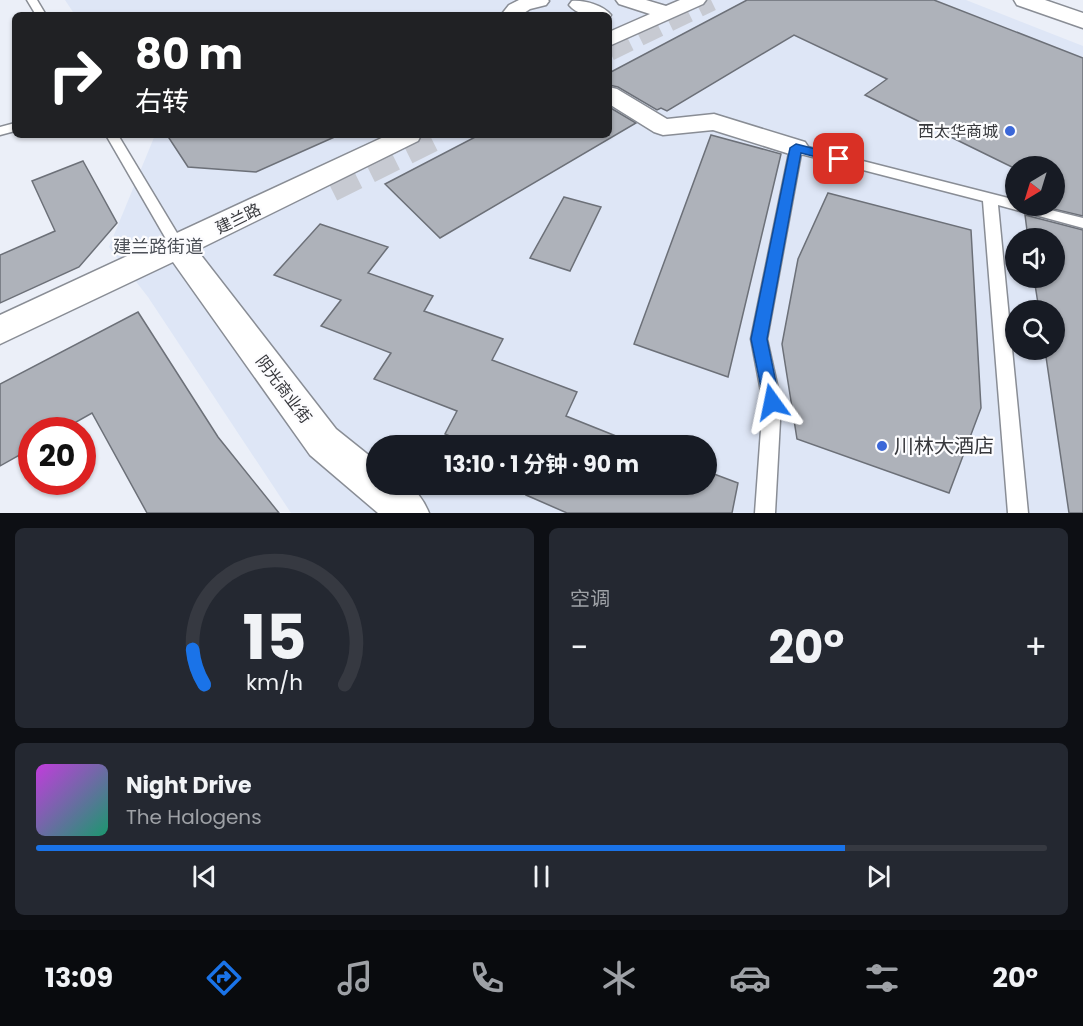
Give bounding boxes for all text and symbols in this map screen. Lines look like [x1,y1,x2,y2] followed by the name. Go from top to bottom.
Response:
[135,25,243,84] text: 80 m
[36,36,114,114] icon: right
[135,83,189,120] text: 右转
[918,120,998,143] place label: 西太华商城
[1003,124,1017,138] marker: 西太华商城
[813,133,864,184] pin
[822,142,855,175] icon: arrive
[1005,156,1065,216] north arrow
[1005,156,1065,360] map controls
[212,198,265,239] street label: 建兰路
[1005,228,1065,288] button: sound
[113,234,203,259] district label: 建兰路街道
[1005,300,1065,360] button: search
[250,350,317,428] street label: 阴光商业街
[740,370,804,434] position arrow
[18,417,96,495] speed limit sign: 20
[894,432,994,460] place label: 川林大酒店
[875,439,889,453] marker: 川林大酒店
[444,449,639,480] text: 13:10 · 1 分钟 · 90 m
[570,585,610,613] text: 空调
[242,593,307,681] text: 15
[768,616,844,679] text: 20°
[570,624,588,671] text: −
[1024,624,1047,671] text: +
[246,667,303,698] text: km/h
[126,770,252,801] text: Night Drive
[126,803,262,831] text: The Halogens
[188,860,221,893] icon: previous
[525,860,558,893] icon: pause
[862,860,895,893] icon: next
[203,957,245,999] icon: directions
[334,957,376,999] icon: music
[466,957,508,999] icon: phone
[598,957,640,999] icon: climate
[729,957,771,999] icon: car
[861,957,903,999] icon: filters
[45,959,113,996] text: 13:09
[993,959,1038,996] text: 20°

